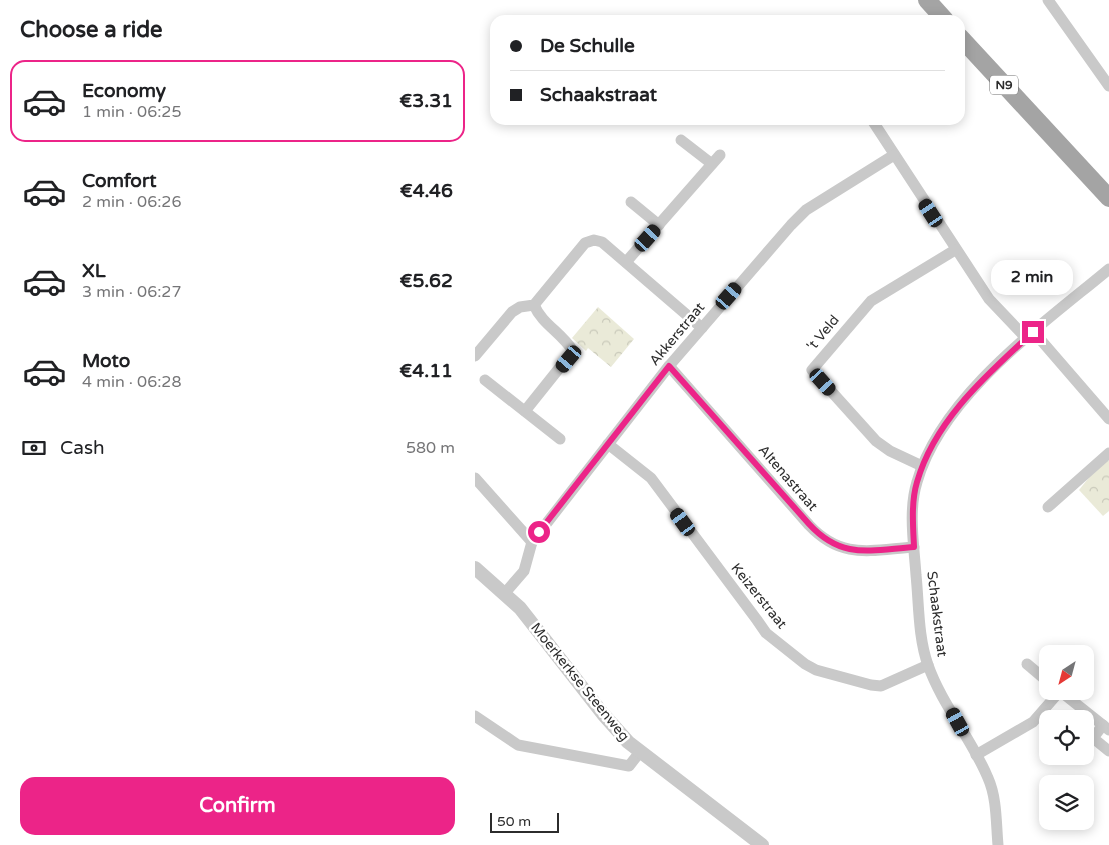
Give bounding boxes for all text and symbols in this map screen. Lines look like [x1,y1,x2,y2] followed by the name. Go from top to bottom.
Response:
[20,17,163,43] text: Choose a ride
[540,35,635,57] text: De Schulle
[990,76,1018,94] road number: N9
[22,79,67,124] icon: car
[82,80,166,102] text: Economy
[540,84,657,106] text: Schaakstraat
[399,90,453,112] text: €3.31
[82,102,181,122] text: 1 min · 06:25
[22,169,67,214] icon: car
[82,170,156,192] text: Comfort
[400,180,453,202] text: €4.46
[82,192,181,212] text: 2 min · 06:26
[916,196,945,230] car
[632,222,663,254] car
[22,259,67,304] icon: car
[82,260,106,282] text: XL
[992,260,1074,294] callout: 2 min
[1011,267,1053,287] text: 2 min
[399,270,453,292] text: €5.62
[713,280,744,312] car
[82,282,181,302] text: 3 min · 06:27
[646,299,709,369] street label: Akkerstraat
[803,312,843,354] street label: 't Veld
[1022,321,1044,343] route end
[553,343,584,375] car
[22,349,67,394] icon: car
[82,350,130,372] text: Moto
[399,360,453,382] text: €4.11
[807,366,838,398] car
[82,372,181,392] text: 4 min · 06:28
[20,434,48,462] icon: cash
[60,437,105,459] text: Cash
[406,438,455,458] text: 580 m
[755,442,822,515] street label: Altenastraat
[668,505,697,539] car
[528,521,550,543] route start
[727,560,791,633] street label: Keizerstraat
[923,570,951,658] street label: Schaakstraat
[527,619,633,745] street label: Moerkerkse Steenweg
[1039,645,1094,700] north arrow
[1039,645,1094,830] map controls
[944,705,971,739] car
[1039,710,1094,765] button: locate
[1039,775,1094,830] button: layers
[20,777,455,835] button: Confirm
[490,810,559,833] scale bar
[497,813,531,830] text: 50 m

